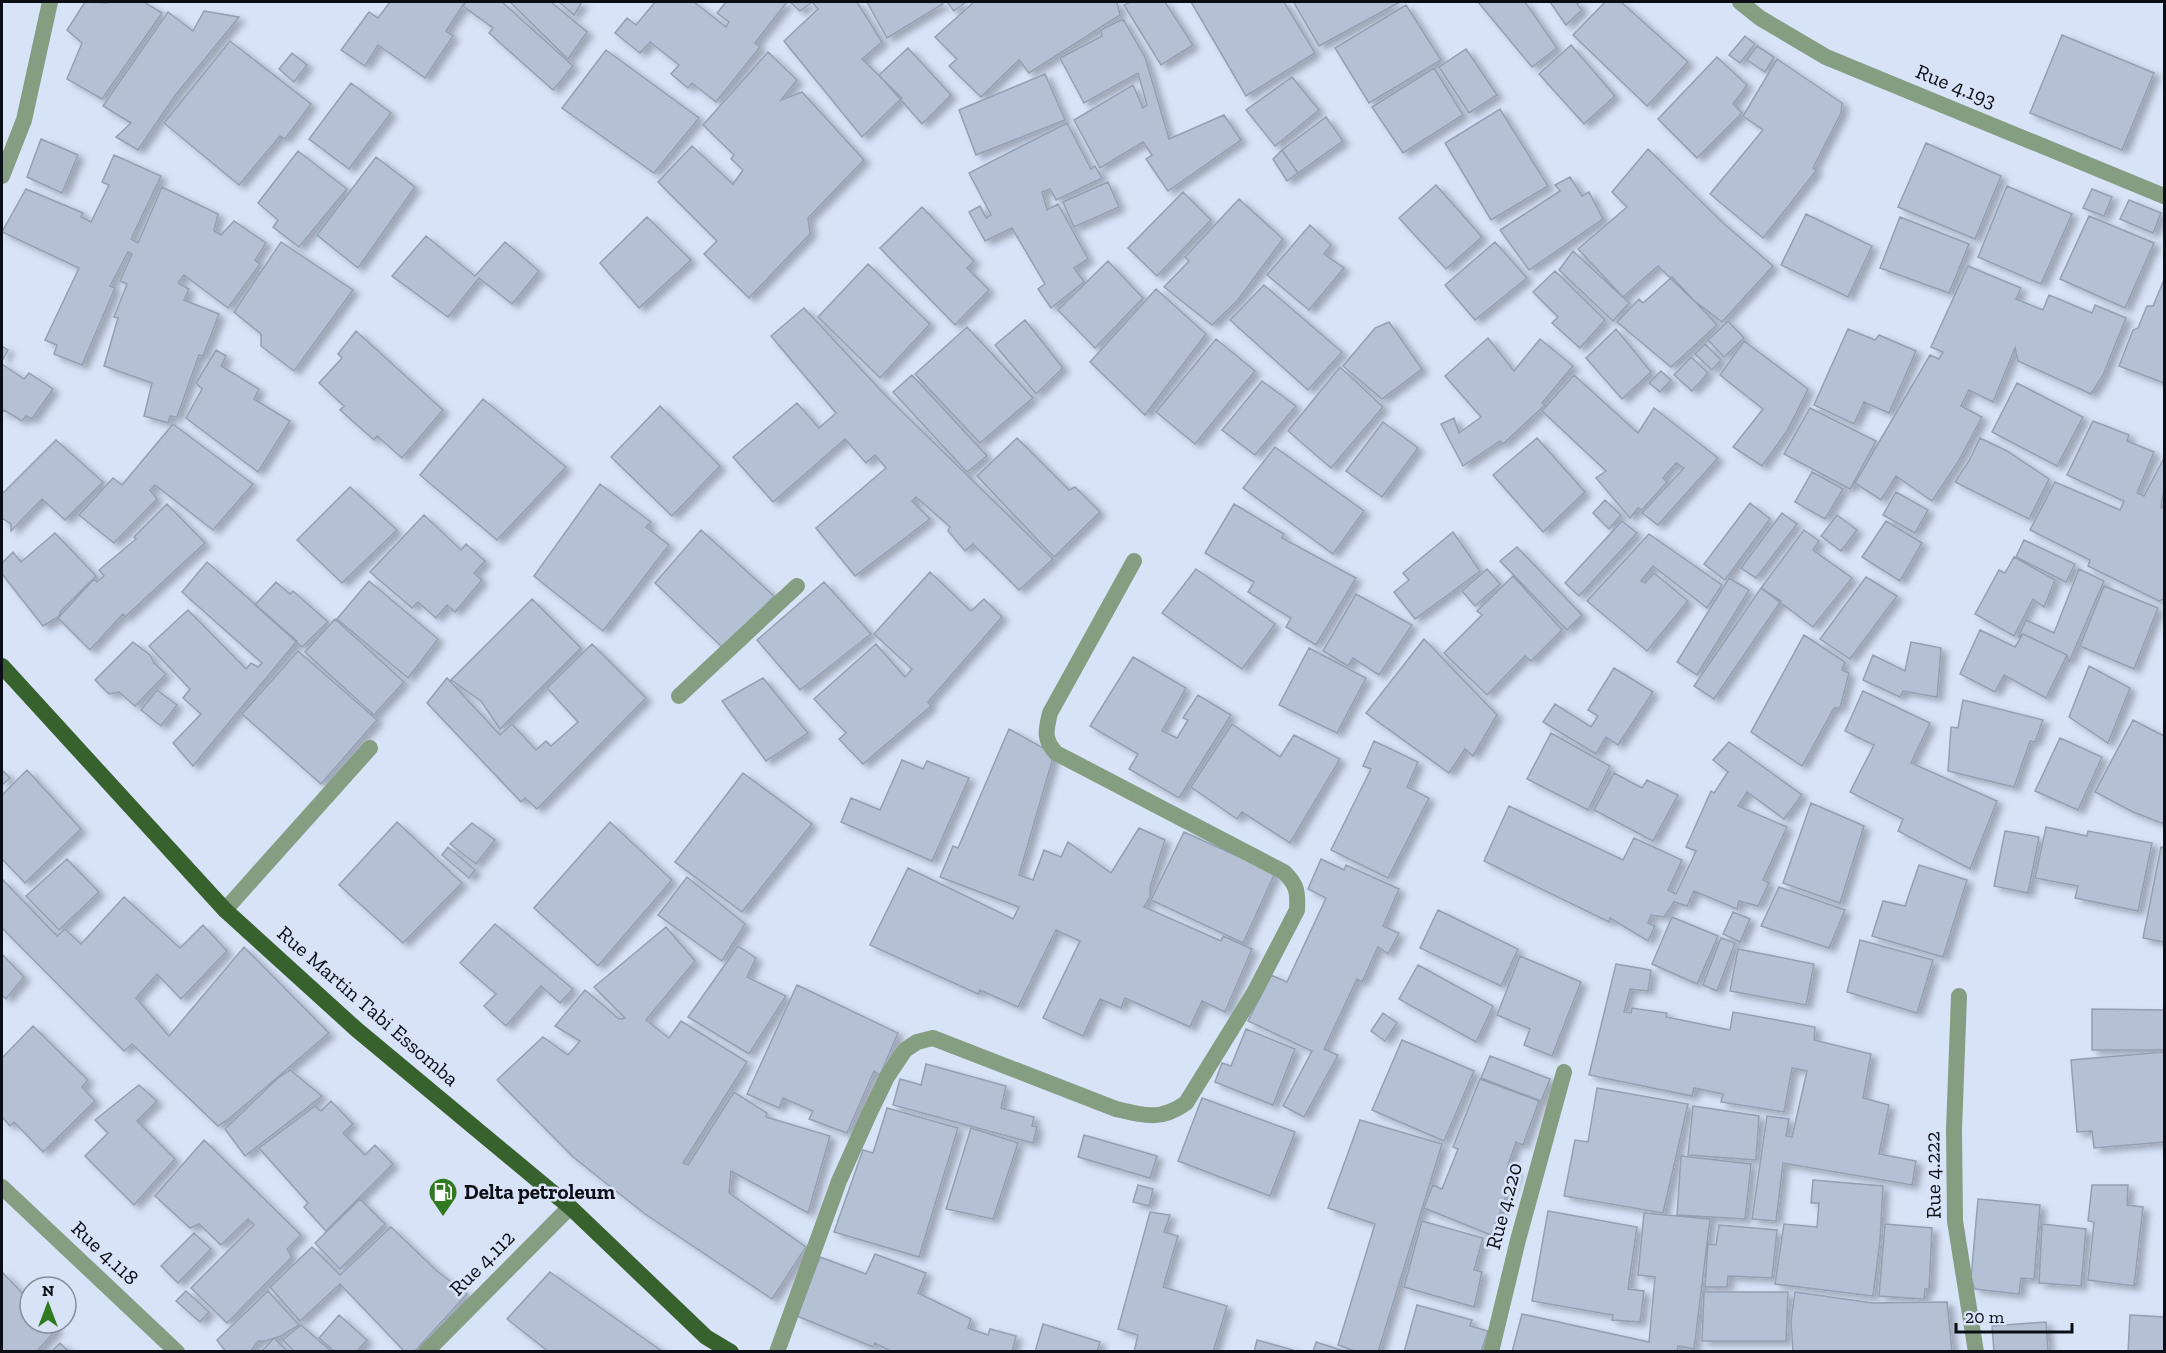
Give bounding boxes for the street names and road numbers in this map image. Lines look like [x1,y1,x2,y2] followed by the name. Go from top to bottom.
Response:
[1912,58,2000,113] street label: Rue 4.193
[273,920,464,1091] street label: Rue Martin Tabi Essomba
[1919,1131,1946,1219] street label: Rue 4.222
[1480,1160,1527,1252] street label: Rue 4.220
[67,1215,144,1290] street label: Rue 4.118
[444,1225,520,1301] street label: Rue 4.112

